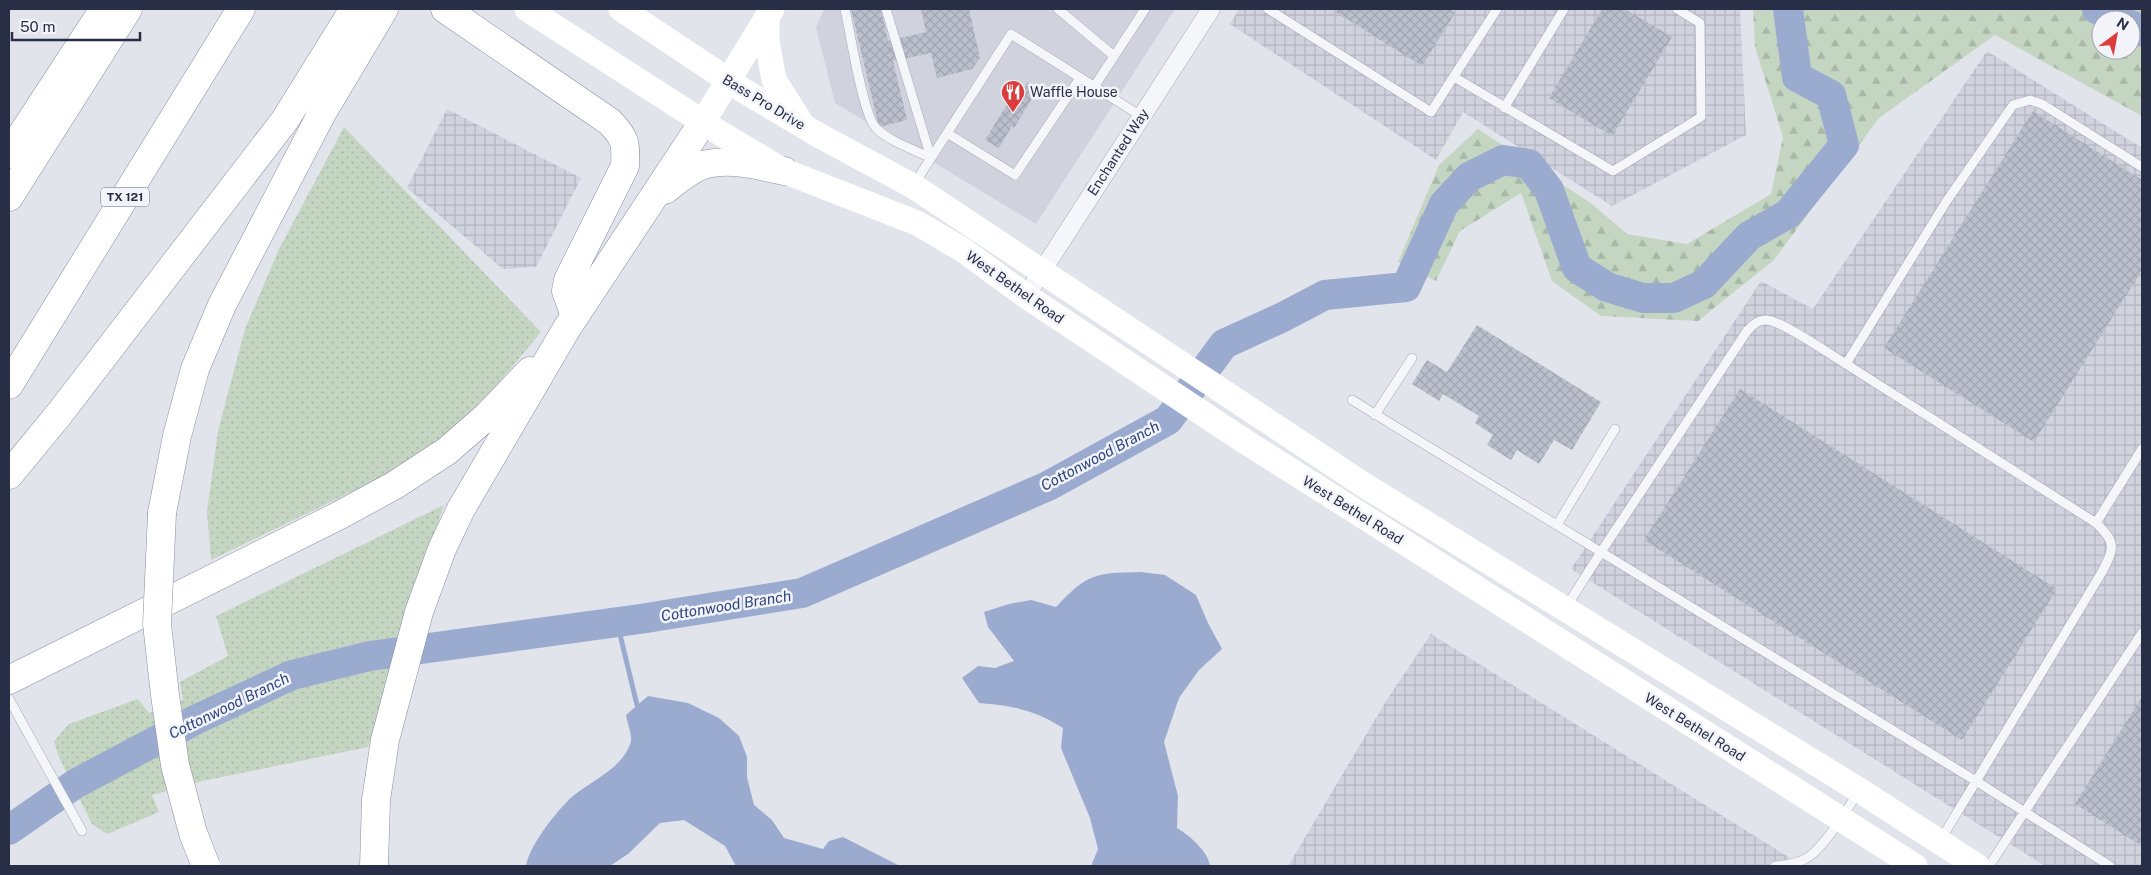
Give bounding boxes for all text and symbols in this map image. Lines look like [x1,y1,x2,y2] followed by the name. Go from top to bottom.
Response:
[12,10,140,42] scale bar
[2091,10,2141,60] north arrow
[2114,14,2132,34] text: N
[20,18,55,35] text: 50 m
[720,71,808,133] street label: Bass Pro Drive
[1000,79,1026,113] restaurant icon: Waffle House
[1030,84,1118,100] place label: Waffle House
[1084,105,1152,198] street label: Enchanted Way
[101,188,149,206] road number: TX 121
[963,247,1067,327] street label: West Bethel Road
[1038,417,1162,494] water label: Cottonwood Branch
[1300,473,1406,547] street label: West Bethel Road
[660,587,792,624] water label: Cottonwood Branch
[166,669,292,742] water label: Cottonwood Branch
[1642,690,1748,764] street label: West Bethel Road

